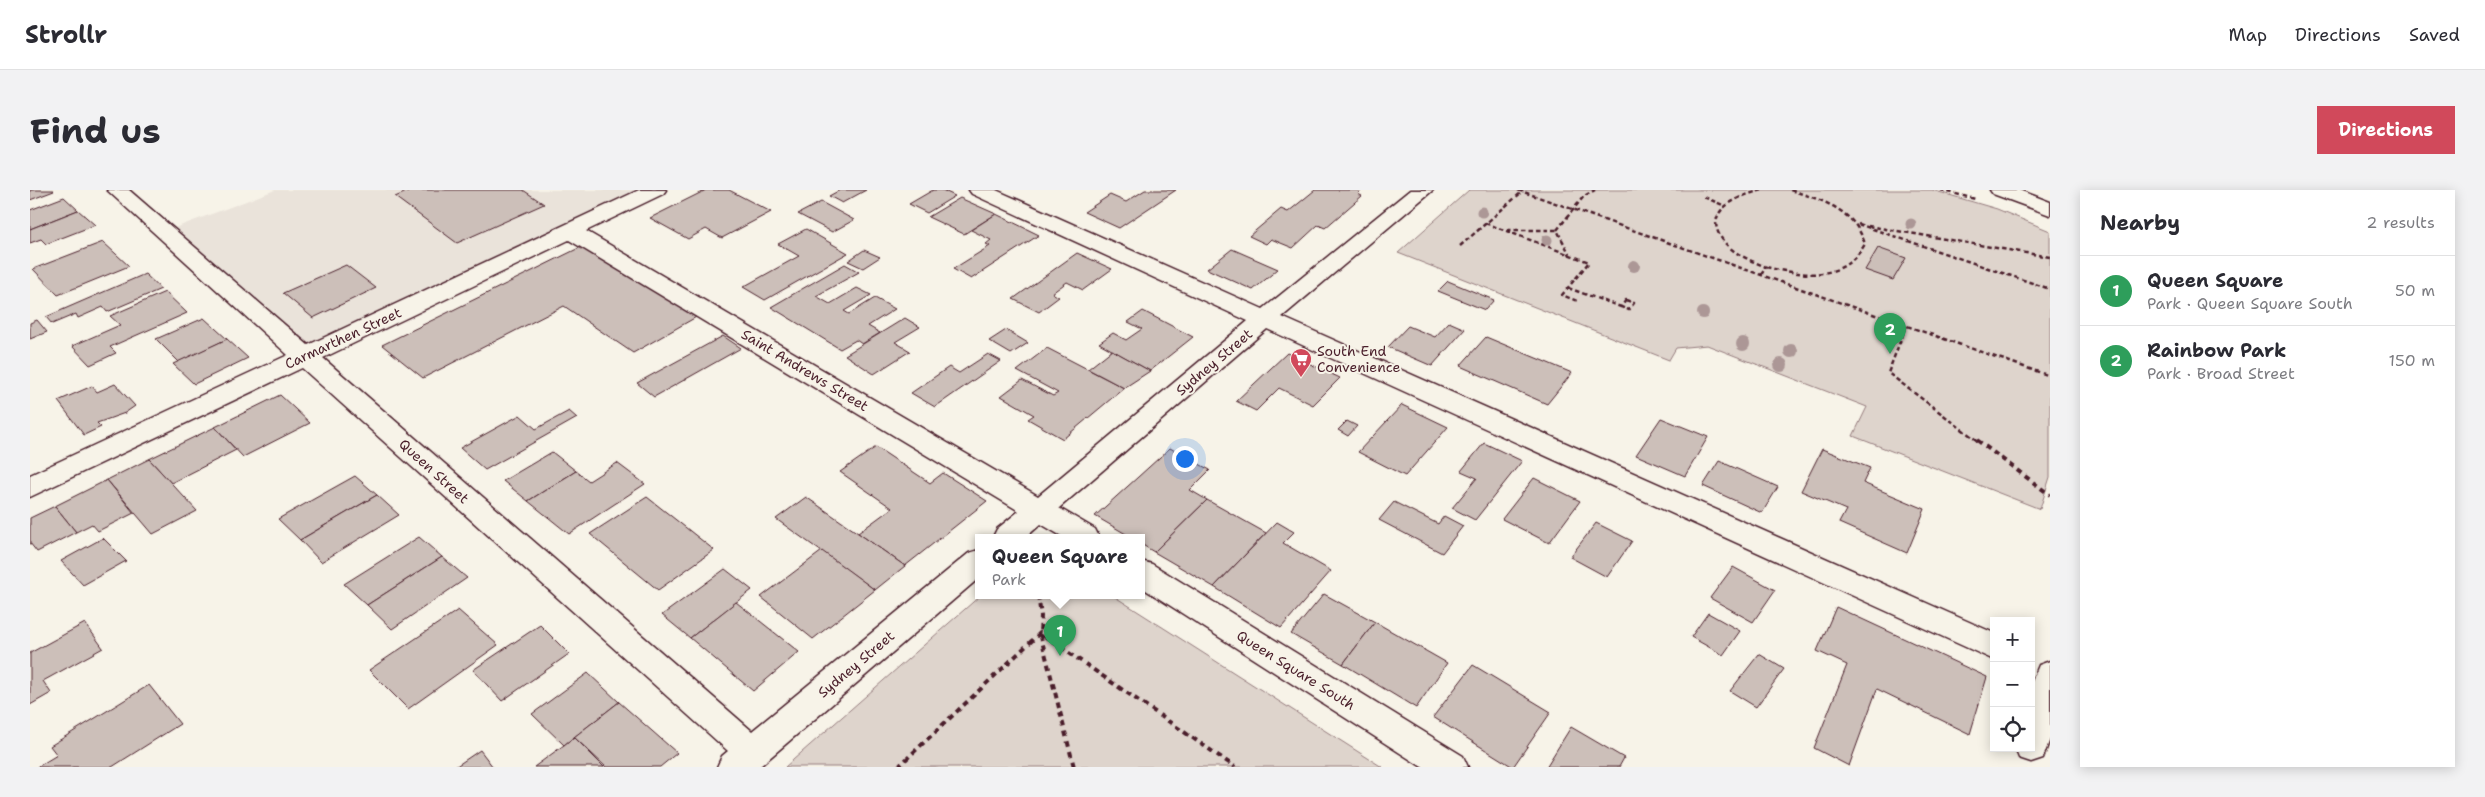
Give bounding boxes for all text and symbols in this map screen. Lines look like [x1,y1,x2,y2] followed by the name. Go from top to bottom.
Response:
[25,19,107,51] text: Strollr
[2229,23,2267,47] text: Map
[2295,23,2381,47] text: Directions
[2409,23,2460,47] text: Saved
[2317,106,2455,154] button: Directions
[30,107,161,154] text: Find us
[2100,209,2180,237] text: Nearby
[2366,212,2435,233] text: 2 results
[2147,268,2283,293] text: Queen Square
[2112,280,2120,301] text: 1
[2395,280,2435,301] text: 50 m
[2147,293,2353,314] text: Park · Queen Square South
[282,303,404,373] street label: Carmarthen Street
[1874,313,1906,354] pin: 2
[738,325,872,415] street label: Saint Andrews Street
[1172,325,1256,399] street label: Sydney Street
[2147,338,2286,363] text: Rainbow Park
[1317,342,1400,376] place label: South End Convenience
[1289,347,1313,378] supermarket icon: South End Convenience
[2110,350,2122,371] text: 2
[2388,350,2435,371] text: 150 m
[2147,363,2295,384] text: Park · Broad Street
[395,435,473,507] street label: Queen Street
[1172,446,1198,472] your location
[975,534,1145,599] popup
[992,544,1128,569] text: Queen Square
[992,569,1026,590] text: Park
[1044,615,1076,656] pin: 1
[1990,617,2035,752] map controls
[1990,617,2035,662] button: +
[1233,626,1359,714] street label: Queen Square South
[814,627,898,701] street label: Sydney Street
[1990,662,2035,707] button: −
[1990,707,2035,752] button: locate

